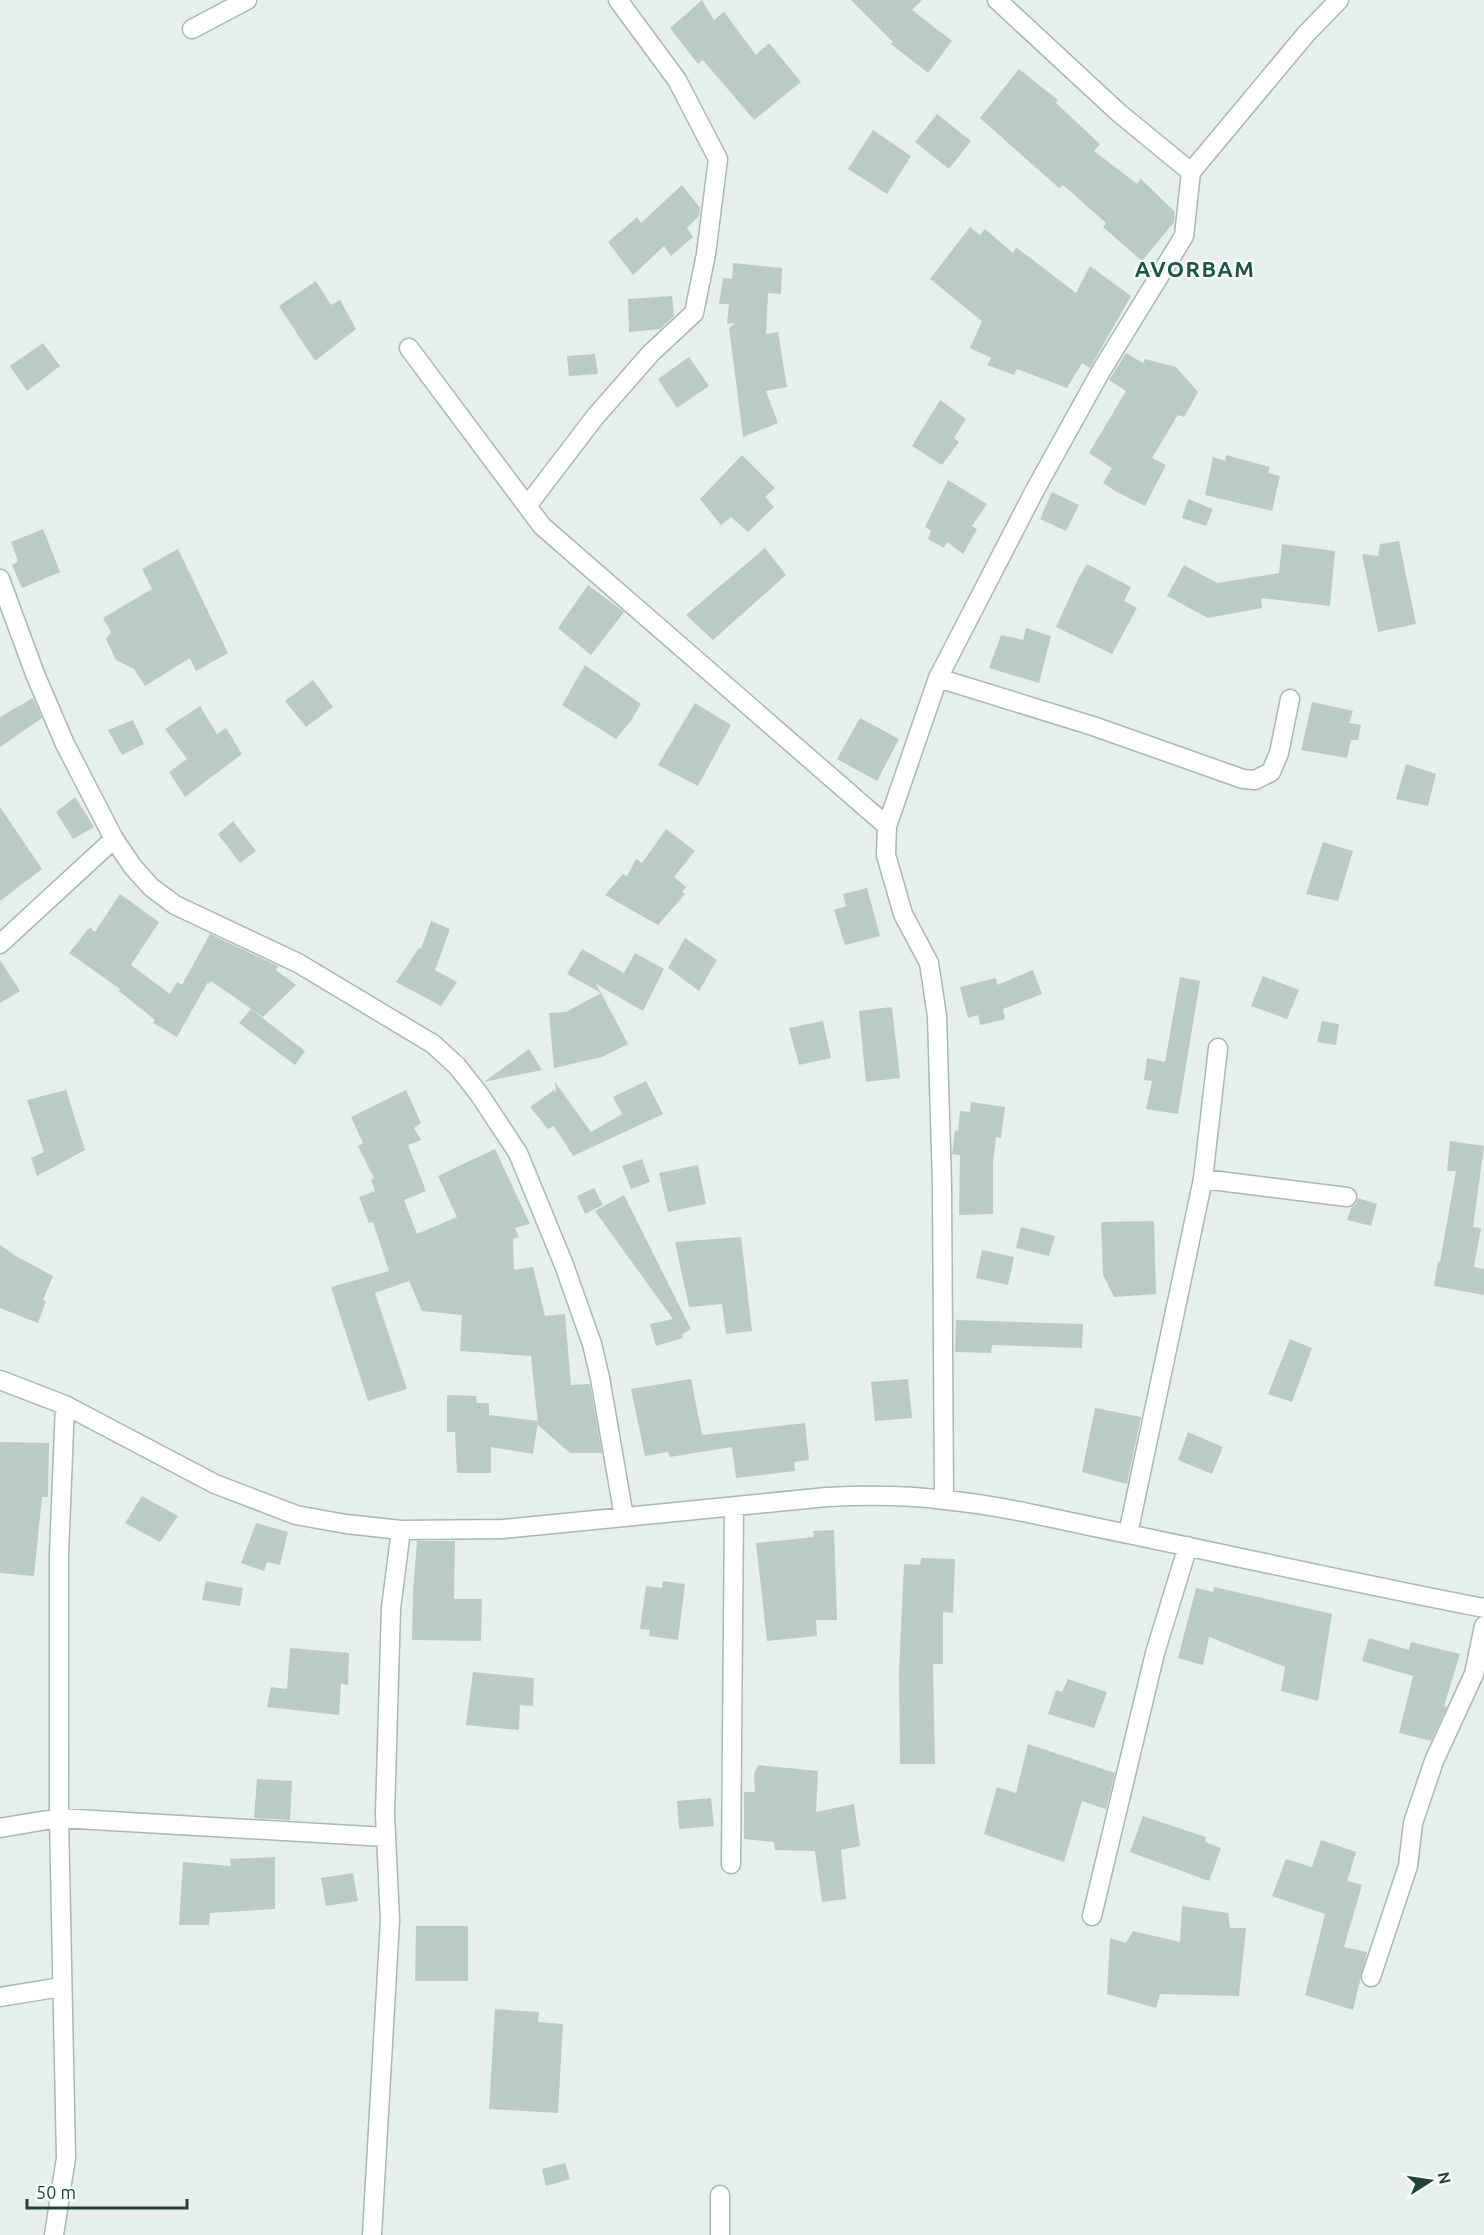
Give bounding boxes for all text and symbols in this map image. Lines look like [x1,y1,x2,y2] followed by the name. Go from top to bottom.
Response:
[1135,256,1255,281] district label: AVORBAM
[1400,2151,1460,2211] north arrow
[1435,2170,1455,2186] text: N
[27,2172,188,2210] scale bar
[36,2182,76,2202] text: 50 m

